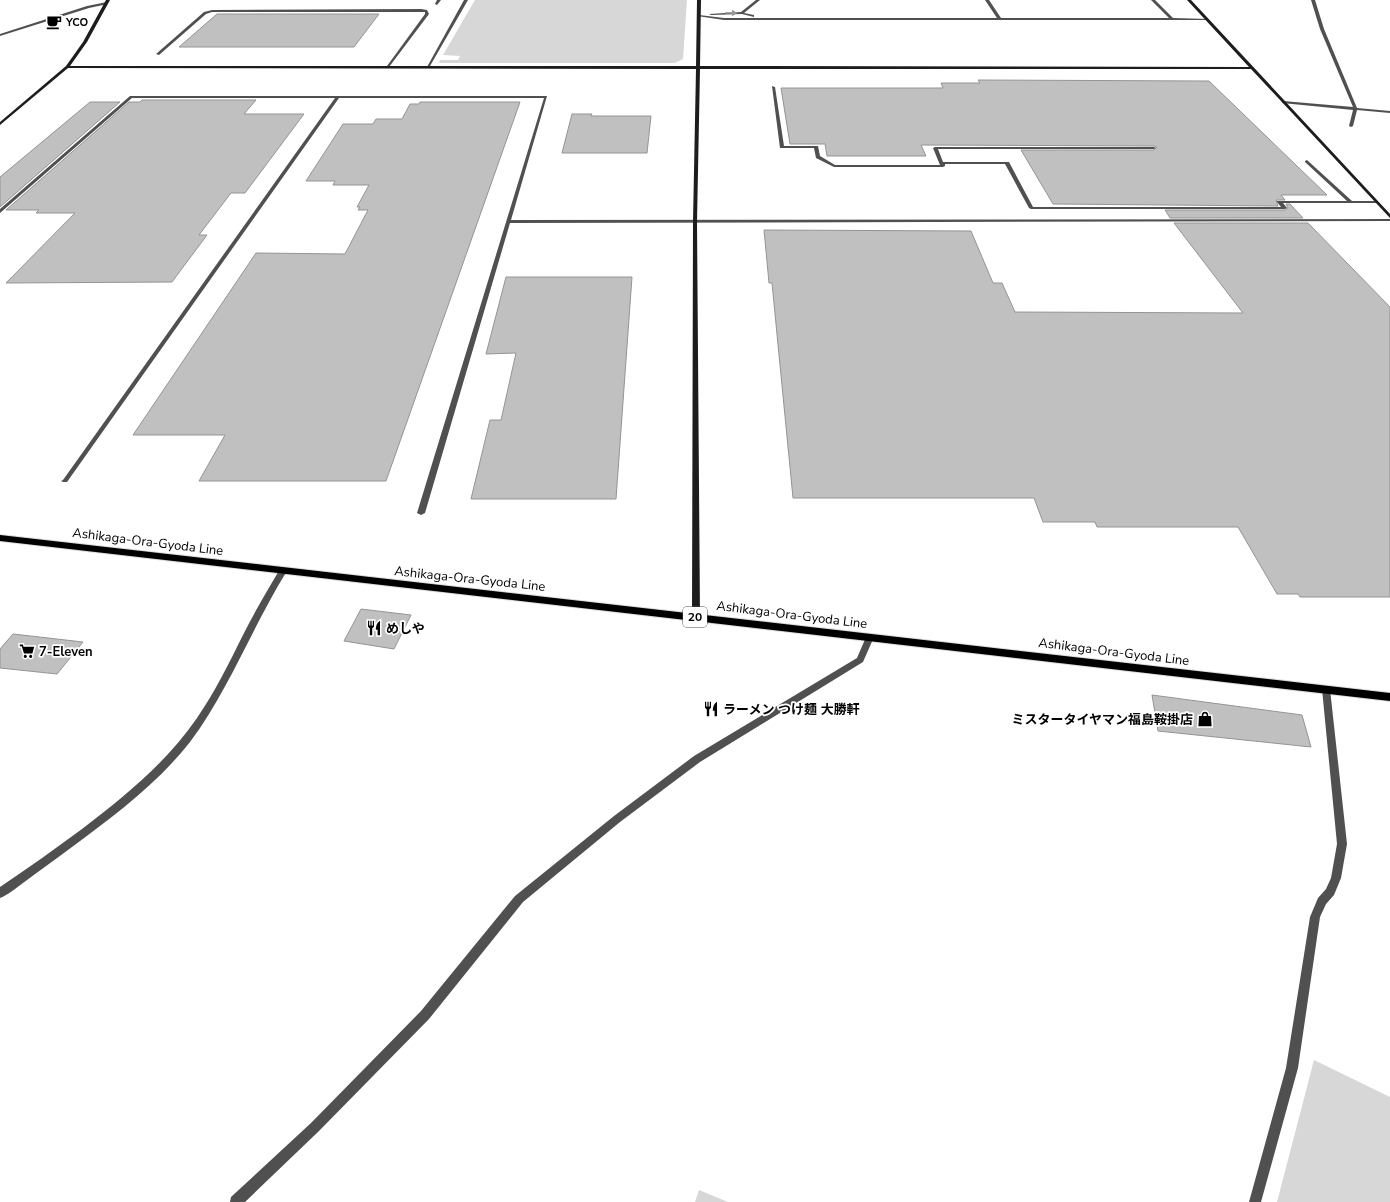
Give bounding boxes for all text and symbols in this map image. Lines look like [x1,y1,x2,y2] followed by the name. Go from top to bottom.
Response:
[725,10,738,16] one-way arrow
[45,13,63,31] cafe icon: YCO
[65,15,89,30] place label: YCO
[71,524,224,560] street label: Ashikaga-Ora-Gyoda Line
[393,562,546,596] street label: Ashikaga-Ora-Gyoda Line
[715,597,868,633] street label: Ashikaga-Ora-Gyoda Line
[683,607,707,627] road number: 20
[365,619,383,637] restaurant icon: めしや
[386,620,425,638] place label: めしや
[1037,634,1190,670] street label: Ashikaga-Ora-Gyoda Line
[18,642,36,660] supermarket icon: 7-Eleven
[39,643,93,661] place label: 7-Eleven
[702,700,720,718] restaurant icon: ラーメン つけ麺 大勝軒
[723,701,860,719] place label: ラーメン つけ麺 大勝軒
[1196,710,1214,728] shop icon: ミスタータイヤマン福島鞍掛店
[1011,711,1193,729] place label: ミスタータイヤマン福島鞍掛店

